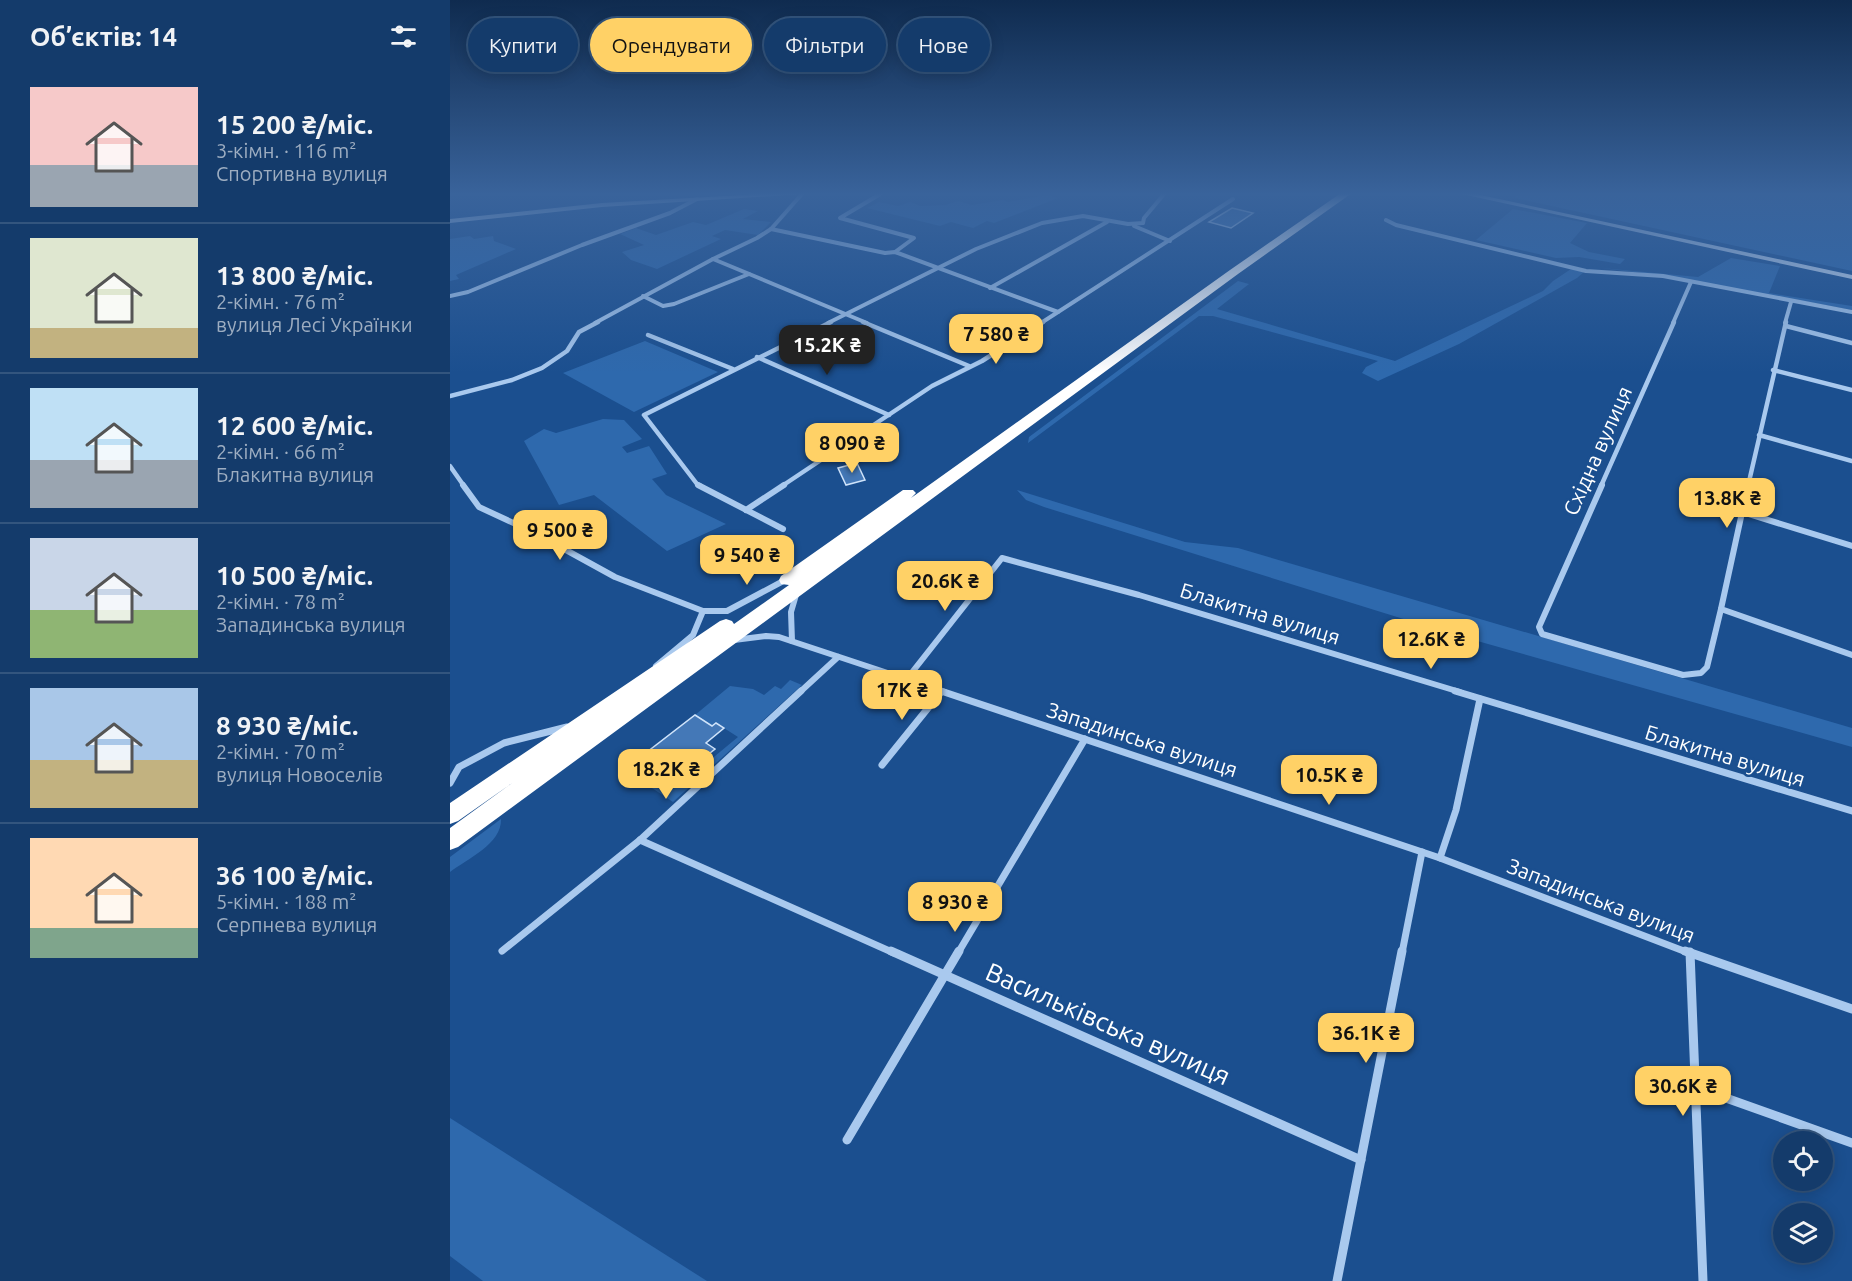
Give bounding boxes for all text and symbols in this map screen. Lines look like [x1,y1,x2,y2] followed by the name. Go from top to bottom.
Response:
[468,18,578,72] chip: Купити
[590,18,752,72] chip: Орендувати
[764,18,886,72] chip: Фільтри
[898,18,990,72] chip: Нове
[387,20,420,53] icon: filters
[30,22,177,51] text: Об’єктів: 14
[216,110,373,139] text: 15 200 ₴/міс.
[78,111,150,183] icon: home
[216,139,356,162] text: 3-кімн. · 116 m²
[216,162,388,185] text: Спортивна вулиця
[216,261,373,290] text: 13 800 ₴/міс.
[78,262,150,334] icon: home
[216,290,345,313] text: 2-кімн. · 76 m²
[216,313,413,336] text: вулиця Лесі Українки
[941,314,1051,365] pin: 7 580 ₴
[963,322,1029,345] text: 7 580 ₴
[772,325,882,376] pin: 15.2K ₴
[793,333,861,356] text: 15.2K ₴
[1558,382,1636,519] street label: Східна вулиця
[216,411,373,440] text: 12 600 ₴/міс.
[78,412,150,484] icon: home
[797,423,907,474] pin: 8 090 ₴
[819,431,885,454] text: 8 090 ₴
[216,440,345,463] text: 2-кімн. · 66 m²
[216,463,374,486] text: Блакитна вулиця
[1672,478,1782,529] pin: 13.8K ₴
[1693,486,1761,509] text: 13.8K ₴
[505,510,615,561] pin: 9 500 ₴
[527,518,593,541] text: 9 500 ₴
[692,535,802,586] pin: 9 540 ₴
[714,543,780,566] text: 9 540 ₴
[216,561,373,590] text: 10 500 ₴/міс.
[890,561,1000,612] pin: 20.6K ₴
[78,562,150,634] icon: home
[911,569,979,592] text: 20.6K ₴
[1177,577,1343,649] street label: Блакитна вулиця
[216,590,345,613] text: 2-кімн. · 78 m²
[216,613,406,636] text: Западинська вулиця
[1376,619,1486,670] pin: 12.6K ₴
[1397,627,1465,650] text: 12.6K ₴
[860,670,944,721] pin: 17K ₴
[876,678,928,701] text: 17K ₴
[1044,697,1241,781] street label: Западинська вулиця
[216,711,358,740] text: 8 930 ₴/міс.
[78,712,150,784] icon: home
[1642,719,1808,791] street label: Блакитна вулиця
[216,740,345,763] text: 2-кімн. · 70 m²
[611,749,721,800] pin: 18.2K ₴
[1274,755,1384,806] pin: 10.5K ₴
[632,757,700,780] text: 18.2K ₴
[216,763,383,786] text: вулиця Новоселів
[1295,763,1363,786] text: 10.5K ₴
[1504,853,1699,947] street label: Западинська вулиця
[216,861,373,890] text: 36 100 ₴/міс.
[78,862,150,934] icon: home
[900,882,1010,933] pin: 8 930 ₴
[216,890,356,913] text: 5-кімн. · 188 m²
[922,890,988,913] text: 8 930 ₴
[216,913,377,936] text: Серпнева вулиця
[981,957,1235,1091] street label: Васильківська вулиця
[1311,1013,1421,1064] pin: 36.1K ₴
[1332,1021,1400,1044] text: 36.1K ₴
[1628,1066,1738,1117] pin: 30.6K ₴
[1649,1074,1717,1097] text: 30.6K ₴
[1773,1131,1833,1263] map controls
[1773,1131,1833,1191] button: locate
[1773,1203,1833,1263] button: layers

